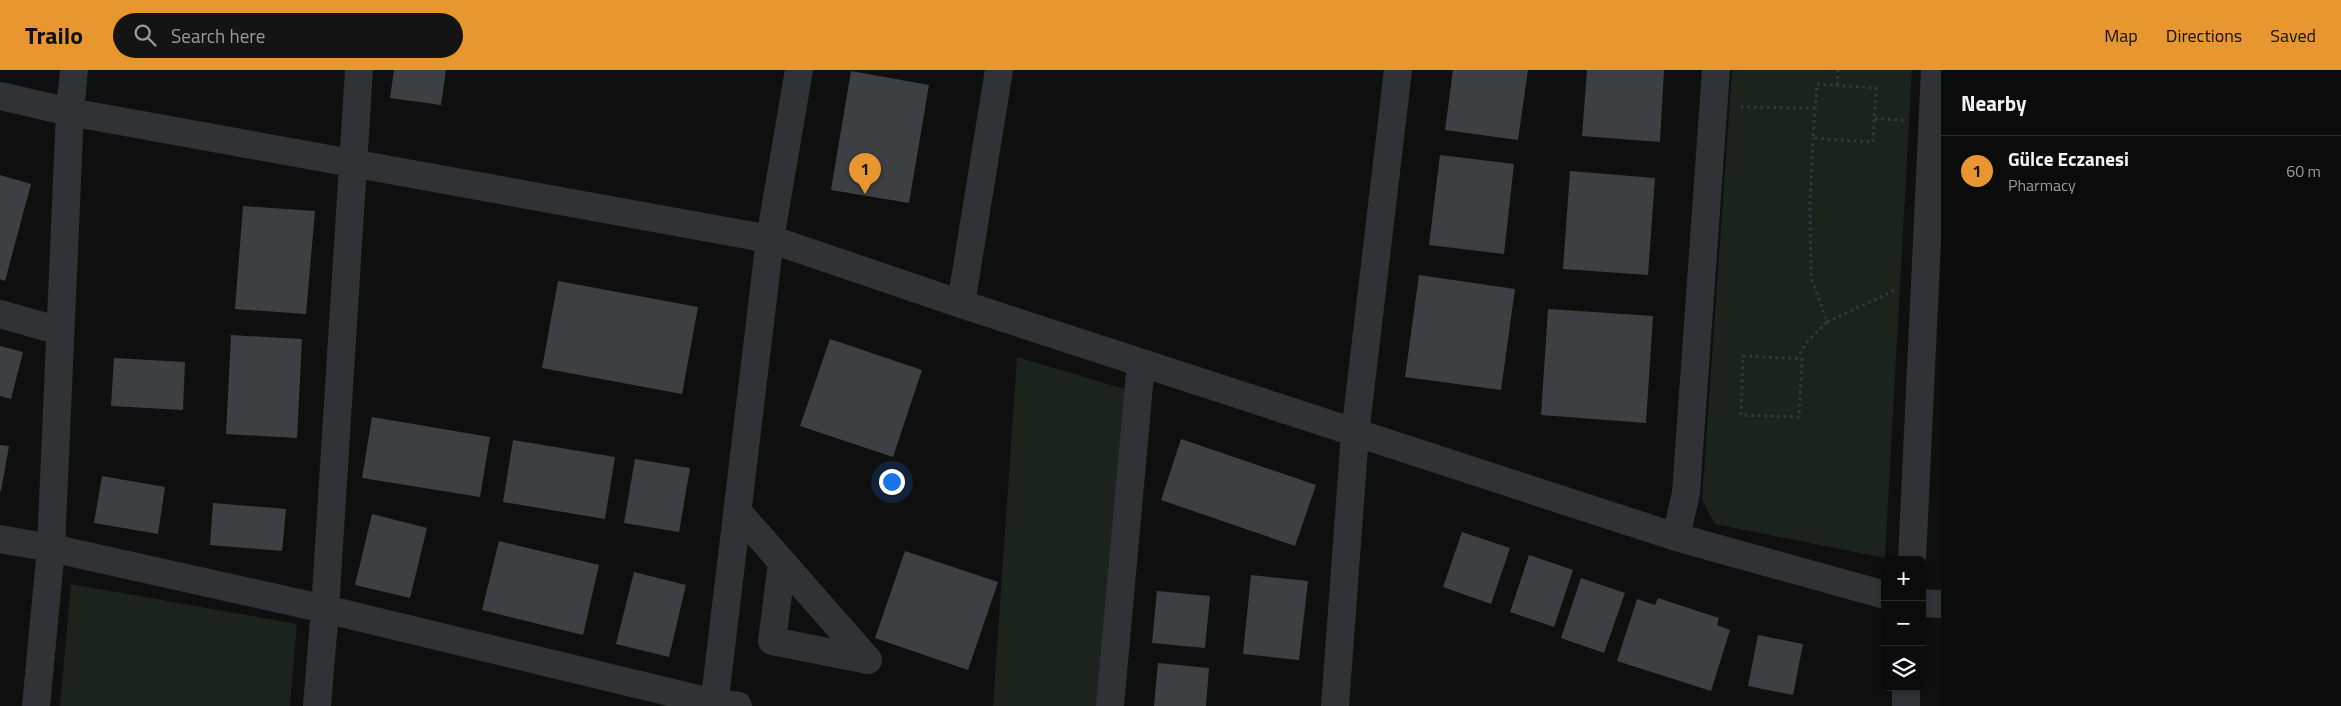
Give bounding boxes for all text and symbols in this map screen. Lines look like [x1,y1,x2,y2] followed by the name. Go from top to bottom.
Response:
[113,13,463,58] search box
[25,17,83,53] text: Trailo
[131,21,159,49] icon: search
[171,21,265,50] text: Search here
[2104,22,2138,49] text: Map
[2166,22,2242,49] text: Directions
[2270,22,2316,49] text: Saved
[1961,87,2026,119] text: Nearby
[2008,144,2129,173] text: Gülce Eczanesi
[849,153,881,194] pin: 1
[1973,159,1981,183] text: 1
[2286,159,2321,183] text: 60 m
[2008,173,2076,197] text: Pharmacy
[879,469,905,495] your location
[1881,556,1926,691] map controls
[1881,556,1926,601] button: +
[1881,601,1926,646] button: −
[1881,646,1926,691] button: layers

